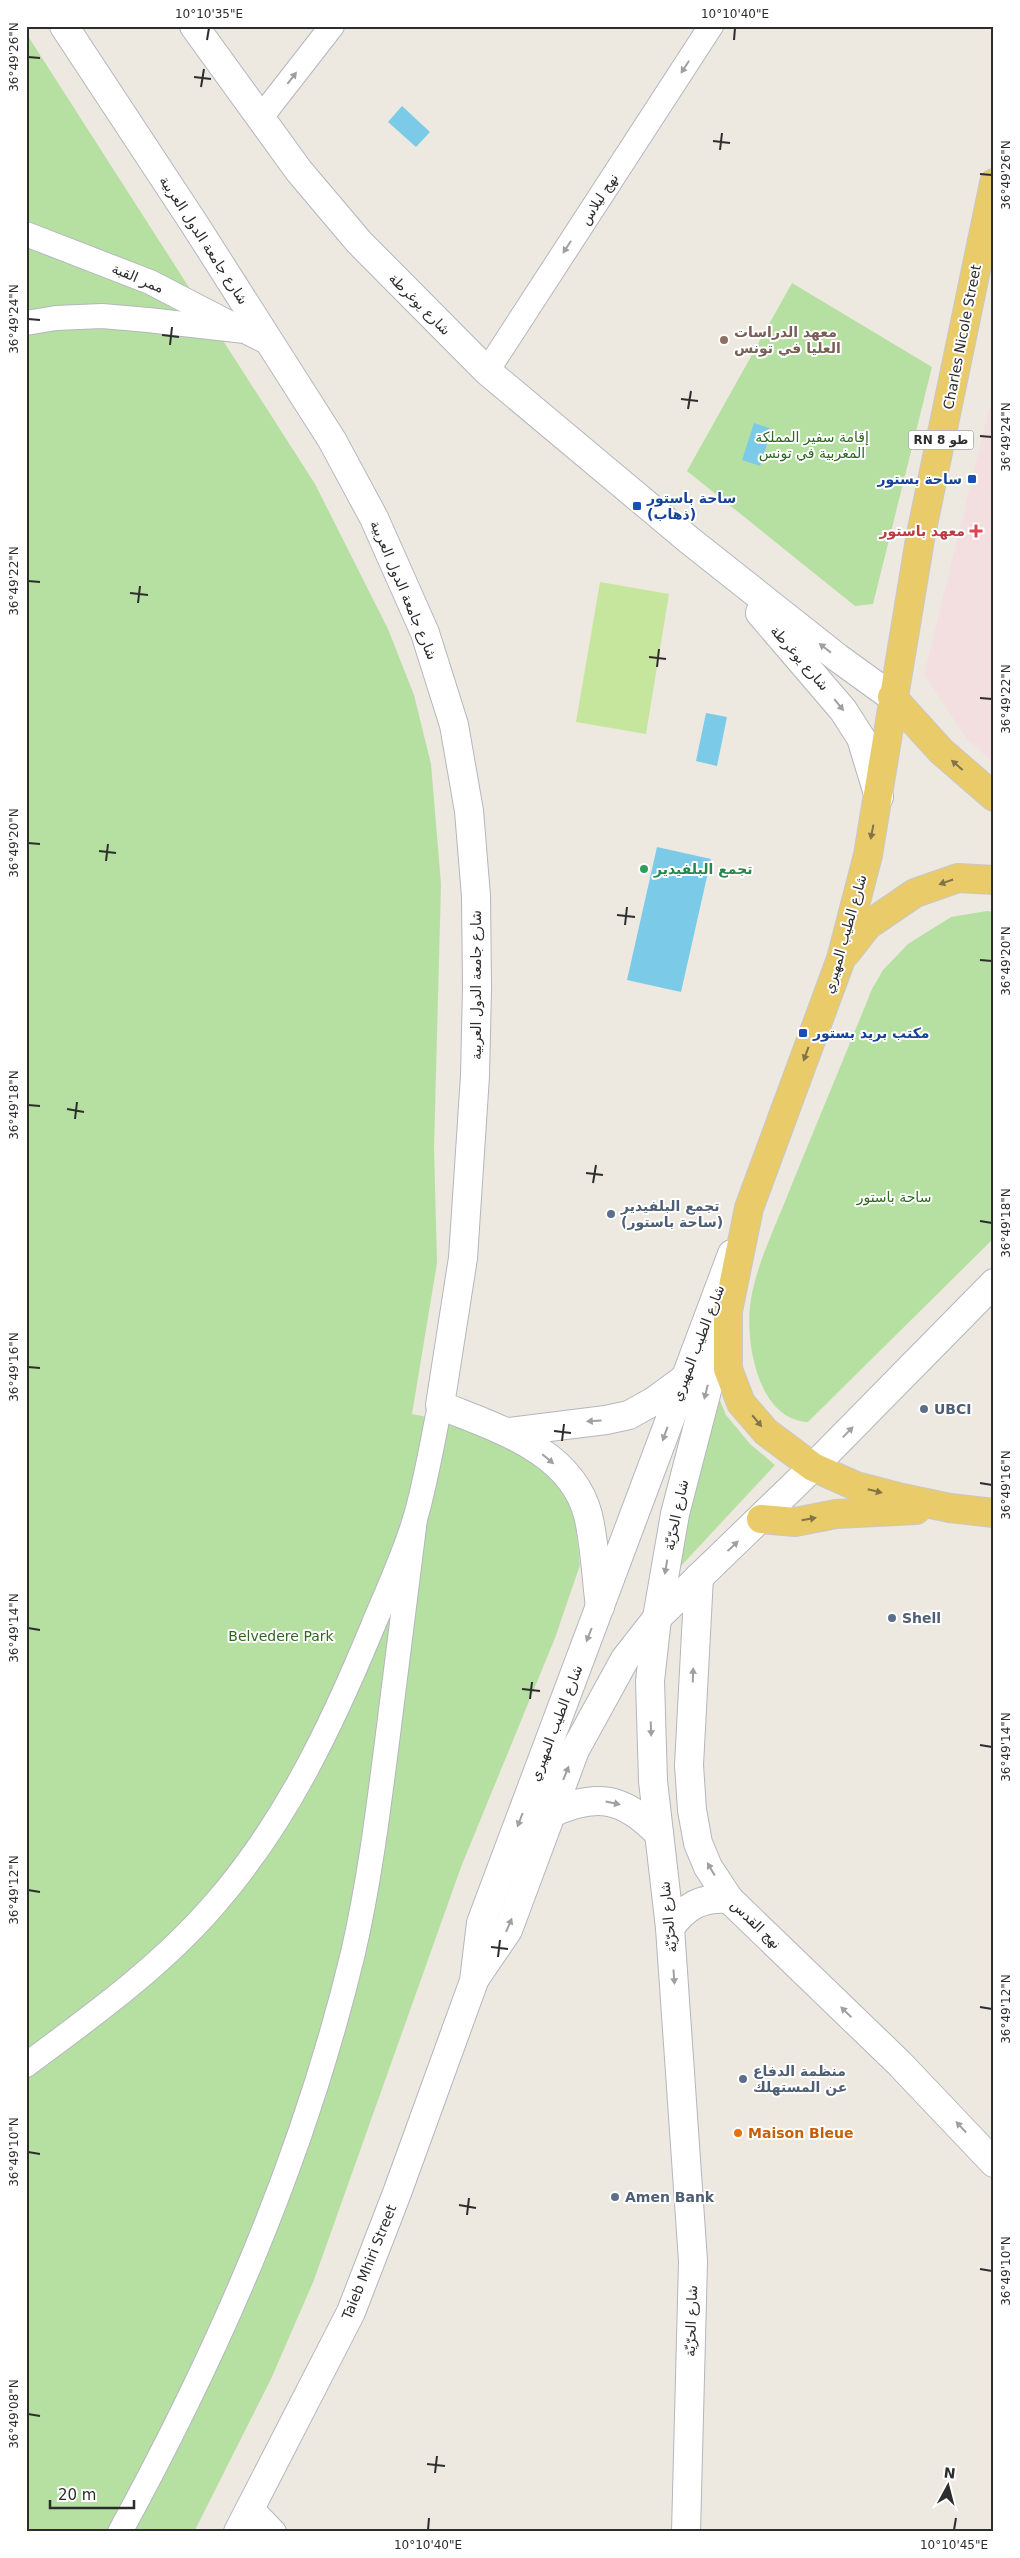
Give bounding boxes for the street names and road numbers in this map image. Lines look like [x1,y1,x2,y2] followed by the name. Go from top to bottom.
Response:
[577,170,622,228] street label: نهج ليلاس
[156,173,252,308] street label: شارع جامعة الدول العربية
[109,260,166,297] street label: ممر القبة
[940,263,984,411] street label: Charles Nicole Street
[385,270,454,339] street label: شارع يوغرطة
[908,430,974,450] road number: RN 8 طو
[366,518,441,662] street label: شارع جامعة الدول العربية
[767,622,832,694] street label: شارع يوغرطة
[820,873,871,996] street label: شارع الطيب المهيري
[468,910,485,1060] street label: شارع جامعة الدول العربية
[668,1283,728,1404] street label: شارع الطيب المهيري
[661,1478,692,1552] street label: شارع الحرّيّة
[526,1663,586,1784] street label: شارع الطيب المهيري
[656,1880,681,1954] street label: شارع الحرّيّة
[727,1896,784,1953] street label: نهج القدس
[338,2202,399,2323] street label: Taieb Mhiri Street
[682,2285,701,2357] street label: شارع الحرّيّة

